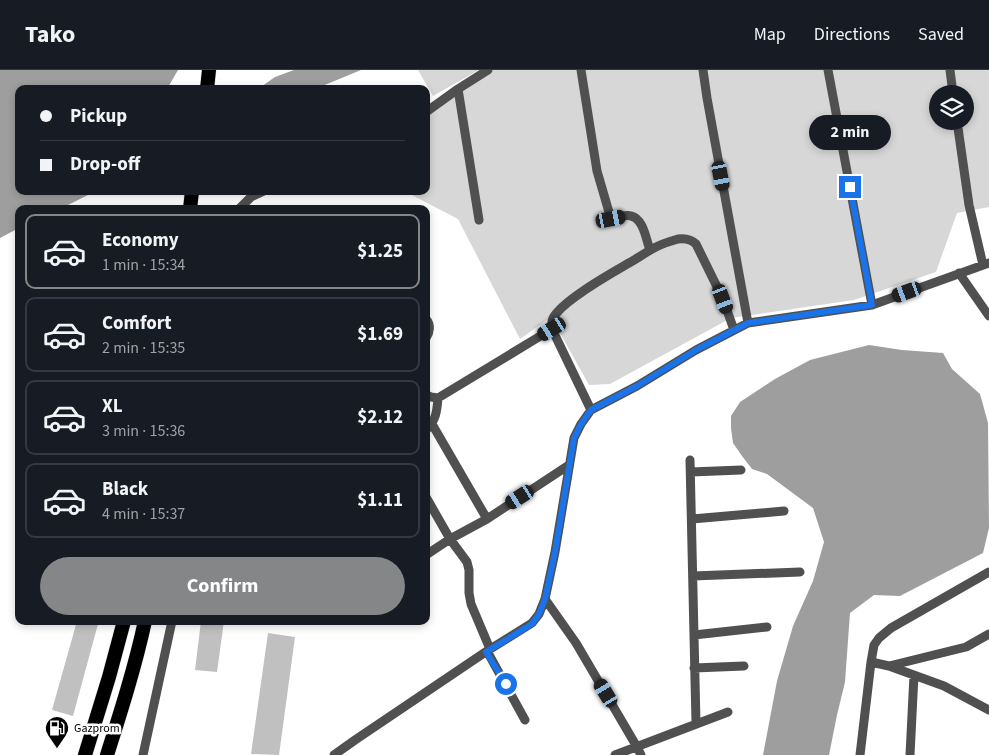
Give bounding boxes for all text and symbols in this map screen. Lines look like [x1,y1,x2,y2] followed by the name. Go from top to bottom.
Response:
[25,17,75,52] text: Tako
[754,22,786,47] text: Map
[814,22,890,47] text: Directions
[918,22,964,47] text: Saved
[929,85,974,130] map controls
[929,85,974,130] button: layers
[70,103,127,130] text: Pickup
[809,114,891,150] callout: 2 min
[831,121,869,143] text: 2 min
[70,151,140,178] text: Drop-off
[710,160,731,192] car
[839,176,861,198] route end
[594,209,627,229] car
[102,227,179,254] text: Economy
[42,229,87,274] icon: car
[357,238,403,265] text: $1.25
[102,254,185,276] text: 1 min · 15:34
[890,280,923,304] car
[710,282,735,316] car
[102,310,172,337] text: Comfort
[42,312,87,357] icon: car
[535,315,568,343] car
[357,321,403,348] text: $1.69
[102,337,185,359] text: 2 min · 15:35
[102,393,123,420] text: XL
[42,395,87,440] icon: car
[357,404,403,431] text: $2.12
[102,420,185,442] text: 3 min · 15:36
[102,476,148,503] text: Black
[42,478,87,523] icon: car
[503,483,536,511] car
[357,487,403,514] text: $1.11
[102,503,185,525] text: 4 min · 15:37
[40,557,405,615] button: Confirm
[495,673,517,695] route start
[591,676,620,710] car
[44,715,70,749] fuel station icon: Gazprom
[74,720,120,737] place label: Gazprom

